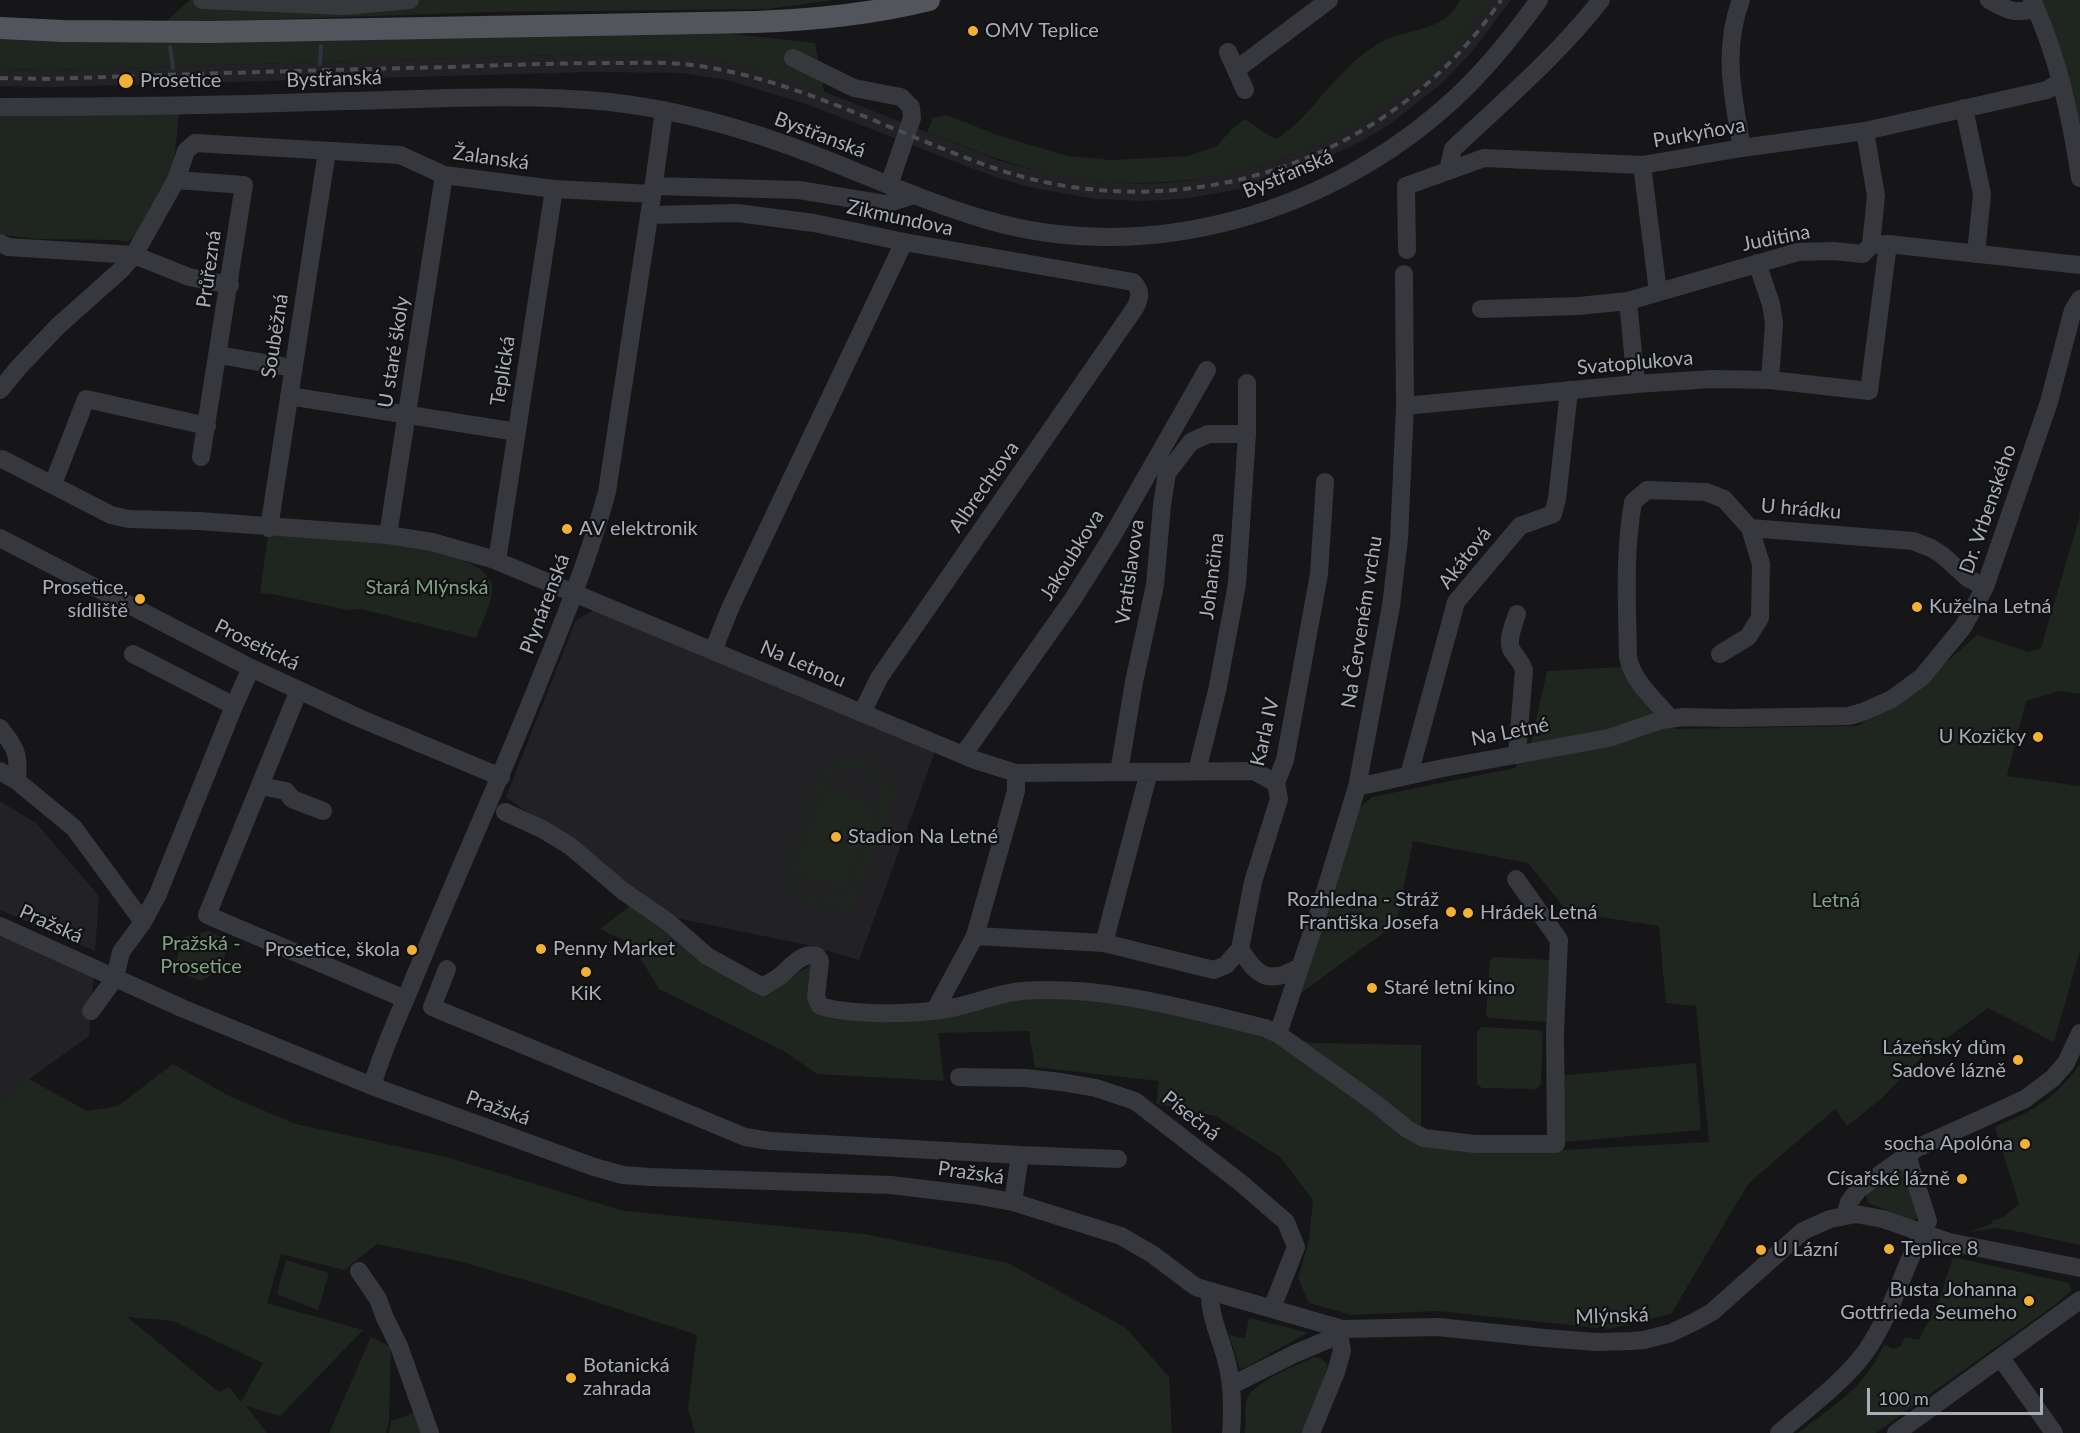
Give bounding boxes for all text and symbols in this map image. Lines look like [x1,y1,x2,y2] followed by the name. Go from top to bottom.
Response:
[985,19,1099,43] place label: OMV Teplice
[966,24,980,38] marker: OMV Teplice
[286,65,382,93] street label: Bystřanská
[140,69,221,93] place label: Prosetice
[117,72,135,90] marker: Prosetice
[771,107,869,163] street label: Bystřanská
[1651,113,1747,153] street label: Purkyňova
[451,141,531,175] street label: Žalanská
[1239,144,1337,204] street label: Bystřanská
[845,195,955,241] street label: Zikmundova
[1740,220,1812,256] street label: Juditina
[192,229,226,309] street label: Průřezná
[256,292,294,380] street label: Souběžná
[373,294,415,410] street label: U staré školy
[486,334,520,408] street label: Teplická
[1576,346,1694,380] street label: Svatoplukova
[944,437,1024,537] street label: Albrechtova
[1955,441,2021,577] street label: Dr. Vrbenského
[1760,494,1842,524] street label: U hrádku
[1035,505,1109,605] street label: Jakoubkova
[579,517,698,541] place label: AV elektronik
[1111,518,1149,626] street label: Vratislavova
[560,522,574,536] marker: AV elektronik
[1433,522,1497,594] street label: Akátová
[1195,531,1229,621] street label: Johančina
[1337,534,1387,710] street label: Na Červeném vrchu
[515,550,575,658] street label: Plynárenská
[42,576,128,623] place label: Prosetice, sídliště
[365,576,489,600] park label: Stará Mlýnská
[133,592,147,606] marker: Prosetice, sídliště
[1929,595,2052,619] place label: Kuželna Letná
[1910,600,1924,614] marker: Kuželna Letná
[211,614,303,676] street label: Prosetická
[756,635,850,693] street label: Na Letnou
[1246,696,1284,768] street label: Karla IV
[1469,713,1551,751] street label: Na Letné
[1939,725,2026,749] place label: U Kozičky
[2031,730,2045,744] marker: U Kozičky
[848,825,998,849] place label: Stadion Na Letné
[829,830,843,844] marker: Stadion Na Letné
[1287,888,1439,935] place label: Rozhledna - Stráž Františka Josefa
[1812,889,1860,913] park label: Letná
[16,899,86,949] street label: Pražská
[1480,901,1598,925] place label: Hrádek Letná
[1444,905,1458,919] marker: Rozhledna - Stráž Františka Josefa
[1461,906,1475,920] marker: Hrádek Letná
[160,932,242,979] park label: Pražská - Prosetice
[553,937,675,961] place label: Penny Market
[265,938,400,962] place label: Prosetice, škola
[534,942,548,956] marker: Penny Market
[405,943,419,957] marker: Prosetice, škola
[579,965,593,979] marker: KiK
[1384,976,1515,1000] place label: Staré letní kino
[1365,981,1379,995] marker: Staré letní kino
[570,982,602,1006] place label: KiK
[1882,1036,2006,1083] place label: Lázeňský dům Sadové lázně
[2011,1053,2025,1067] marker: Lázeňský dům Sadové lázně
[463,1085,533,1131] street label: Pražská
[1157,1086,1225,1146] street label: Písečná
[1884,1132,2013,1156] place label: socha Apolóna
[2018,1137,2032,1151] marker: socha Apolóna
[936,1156,1006,1190] street label: Pražská
[1827,1167,1950,1191] place label: Císařské lázně
[1955,1172,1969,1186] marker: Císařské lázně
[1901,1237,1978,1261] place label: Teplice 8
[1773,1238,1838,1262] place label: U Lázní
[1882,1242,1896,1256] marker: Teplice 8
[1754,1243,1768,1257] marker: U Lázní
[1840,1278,2017,1325] place label: Busta Johanna Gottfrieda Seumeho
[2022,1294,2036,1308] marker: Busta Johanna Gottfrieda Seumeho
[1575,1303,1649,1329] street label: Mlýnská
[583,1354,670,1401] place label: Botanická zahrada
[564,1371,578,1385] marker: Botanická zahrada
[1870,1376,2046,1414] scale bar
[1878,1387,1929,1409] text: 100 m

